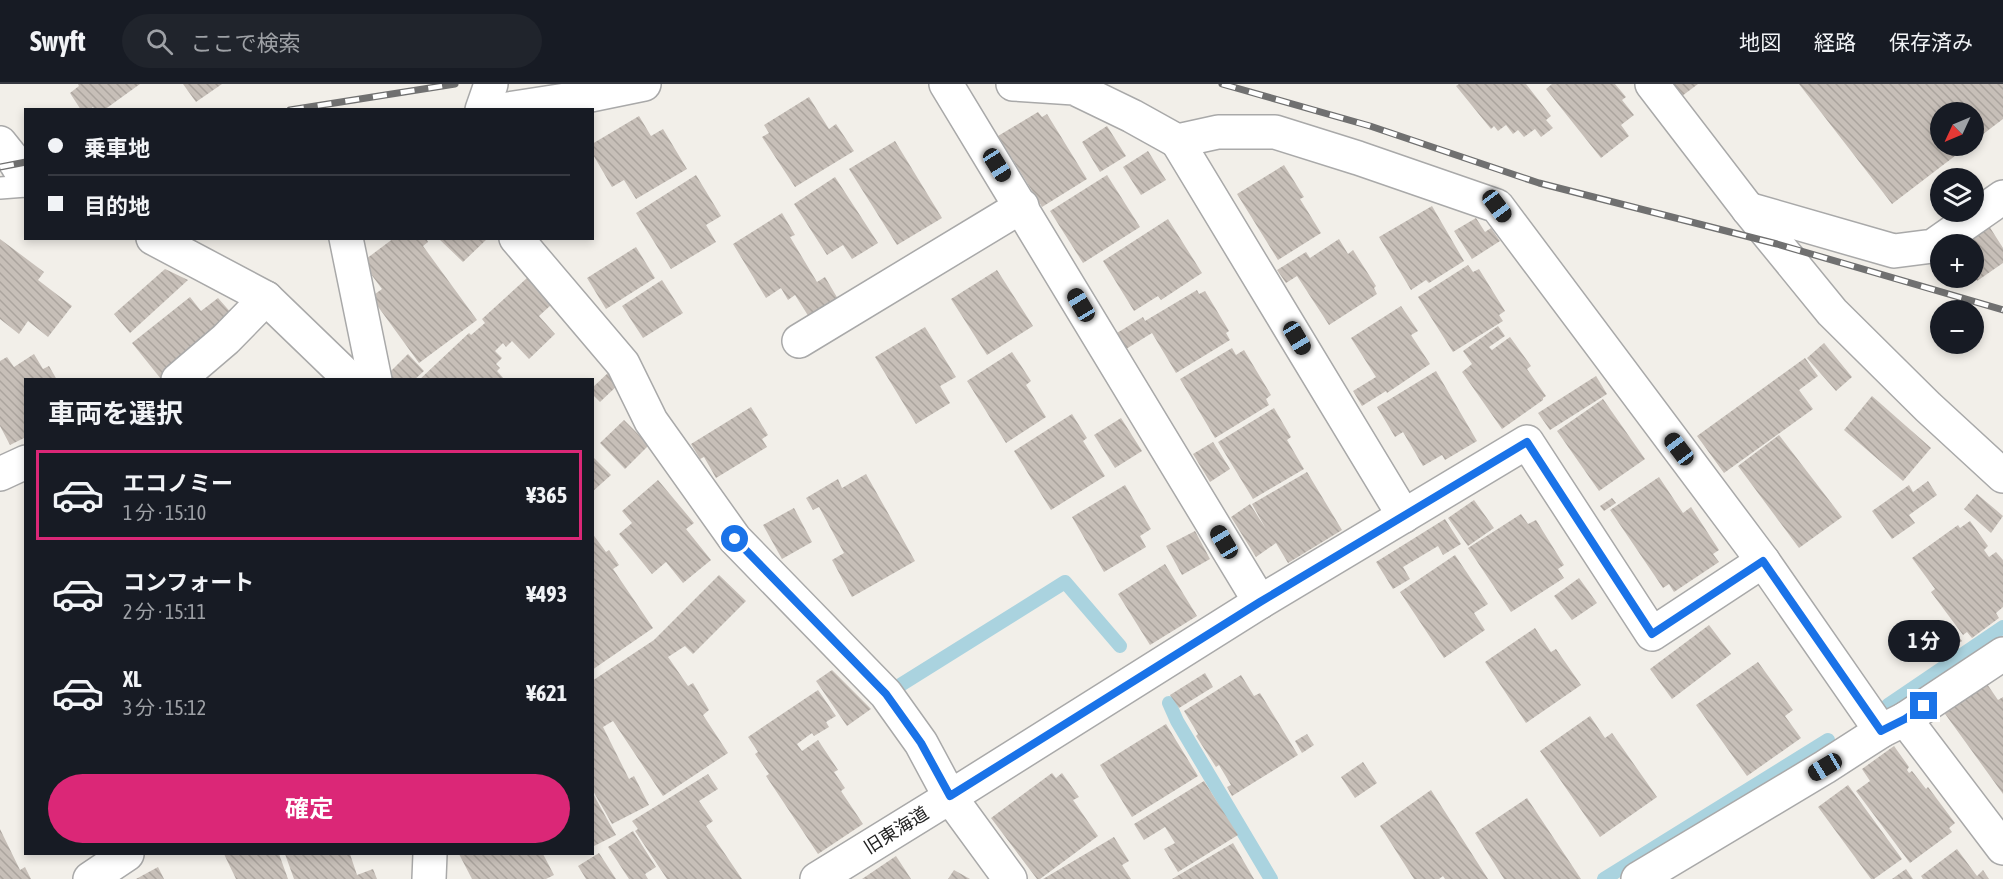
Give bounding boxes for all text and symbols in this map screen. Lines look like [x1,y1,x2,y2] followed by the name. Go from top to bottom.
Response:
[122,14,542,68] search box
[30,25,86,57] text: Swyft
[143,25,176,58] icon: search
[191,30,301,56] text: ここで検索
[1739,30,1781,54] text: 地図
[1814,30,1856,54] text: 経路
[1889,30,1973,54] text: 保存済み
[1930,102,1984,156] north arrow
[1930,102,1984,354] map controls
[84,135,150,161] text: 乗車地
[980,145,1014,185] car
[1930,168,1984,222] button: layers
[1479,186,1515,226] car
[84,193,150,219] text: 目的地
[1930,234,1984,288] button: +
[1064,285,1098,325] car
[1930,300,1984,354] button: −
[1280,318,1314,358] car
[48,398,183,429] text: 車両を選択
[1661,429,1697,469] car
[51,468,105,522] icon: car
[123,470,233,496] text: エコノミー
[526,482,567,508] text: ¥365
[123,501,206,524] text: 1 分 · 15:10
[1207,522,1241,562] car
[721,525,748,552] route start
[51,567,105,621] icon: car
[123,569,254,595] text: コンフォート
[526,581,567,607] text: ¥493
[123,600,206,623] text: 2 分 · 15:11
[1888,619,1960,661] callout: 1 分
[1908,629,1940,652] text: 1 分
[51,666,105,720] icon: car
[123,666,141,692] text: XL
[526,680,567,706] text: ¥621
[1910,692,1937,719] route end
[123,696,206,719] text: 3 分 · 15:12
[1805,750,1845,784] car
[48,774,570,843] button: 確定
[860,802,932,858] street label: 旧東海道

